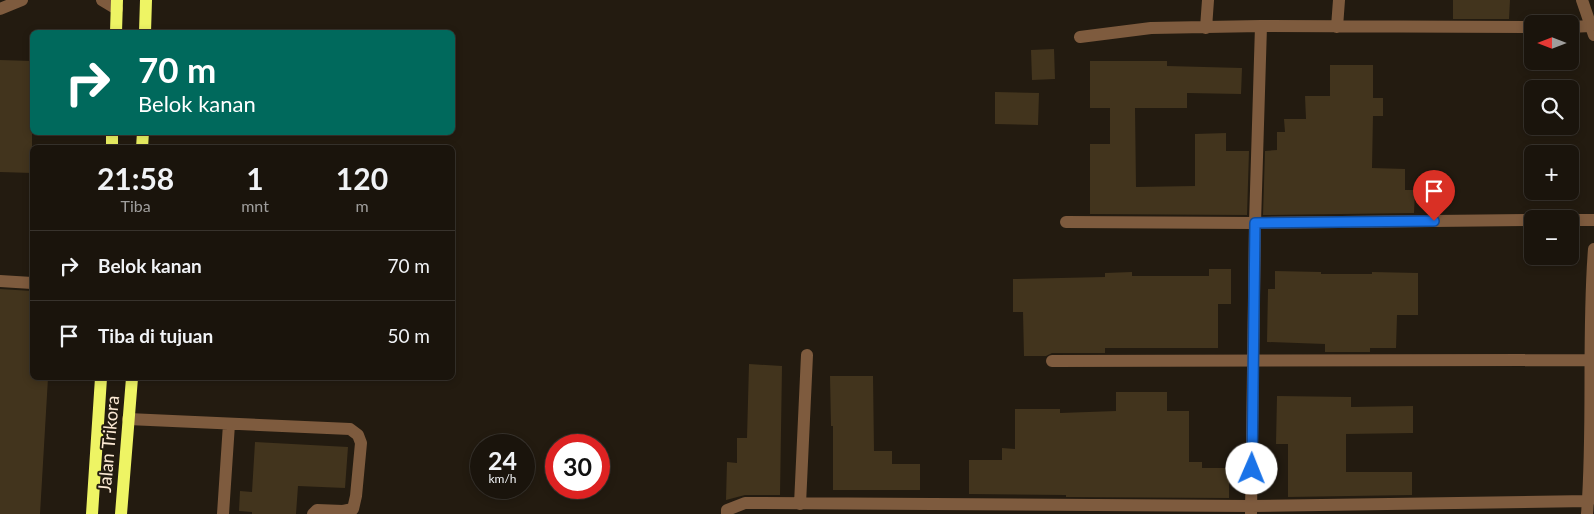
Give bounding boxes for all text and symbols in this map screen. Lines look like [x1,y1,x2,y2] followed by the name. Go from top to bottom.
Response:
[1524,15,1579,70] north arrow
[1524,15,1579,265] map controls
[138,48,216,90] text: 70 m
[55,50,120,115] icon: right
[1524,80,1579,135] button: search
[138,90,256,117] text: Belok kanan
[1524,145,1579,200] button: +
[97,160,174,196] text: 21:58
[246,160,264,196] text: 1
[336,160,388,196] text: 120
[1413,170,1455,221] pin
[1420,177,1448,205] icon: arrive
[121,196,151,215] text: Tiba
[241,196,269,215] text: mnt
[355,196,369,215] text: m
[1524,210,1579,265] button: −
[55,252,83,280] icon: right
[98,254,202,277] text: Belok kanan
[387,254,430,277] text: 70 m
[55,322,83,350] icon: arrive
[98,324,213,347] text: Tiba di tujuan
[387,324,430,347] text: 50 m
[93,395,123,493] street label: Jalan Trikora
[545,434,610,499] speed limit sign: 30
[1225,442,1277,494] position arrow
[488,445,517,475] text: 24
[488,471,517,486] text: km/h

